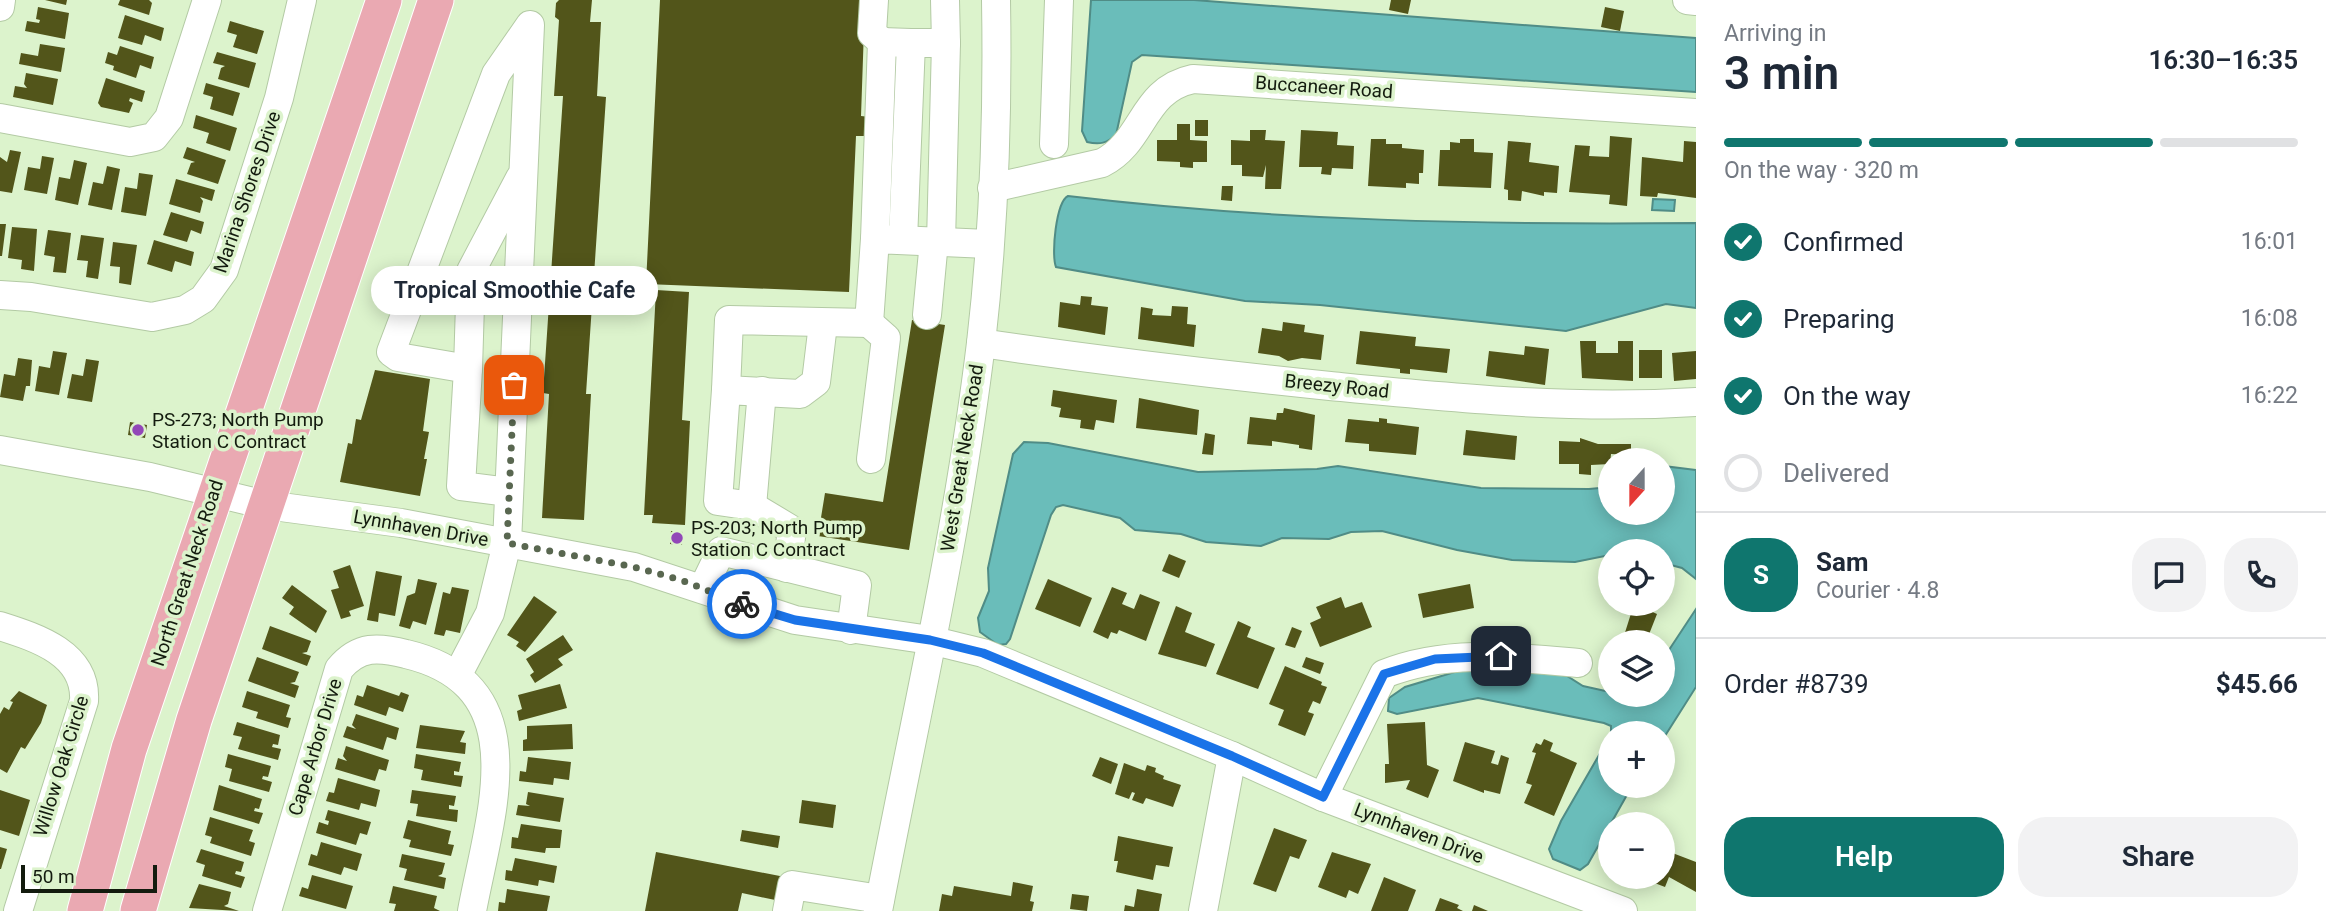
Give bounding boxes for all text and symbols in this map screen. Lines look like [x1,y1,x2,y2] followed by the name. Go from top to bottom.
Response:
[1724,20,1827,47] text: Arriving in
[2148,45,2298,75] text: 16:30–16:35
[1724,46,1839,100] text: 3 min
[1254,71,1394,103] street label: Buccaneer Road
[209,108,285,276] street label: Marina Shores Drive
[1724,157,1919,184] text: On the way · 320 m
[1724,223,1762,261] icon: check
[1783,227,1904,257] text: Confirmed
[2241,228,2298,255] text: 16:01
[370,266,658,315] callout: Tropical Smoothie Cafe
[394,277,635,304] text: Tropical Smoothie Cafe
[1724,300,1762,338] icon: check
[1783,304,1895,334] text: Preparing
[2241,305,2298,332] text: 16:08
[484,355,544,415] pin
[936,363,988,553] street label: West Great Neck Road
[495,366,533,404] icon: bag
[1284,369,1390,403] street label: Breezy Road
[1724,377,1762,415] icon: check
[1783,381,1911,411] text: On the way
[2241,382,2298,409] text: 16:22
[152,408,324,453] place label: PS-273; North Pump Station C Contract
[130,422,146,438] marker: PS-273; North Pump Station C Contract
[1598,448,1675,525] north arrow
[1598,448,1675,889] map controls
[1783,458,1890,488] text: Delivered
[146,477,228,669] street label: North Great Neck Road
[352,505,490,551] street label: Lynnhaven Drive
[691,516,863,561] place label: PS-203; North Pump Station C Contract
[669,530,685,546] marker: PS-203; North Pump Station C Contract
[2132,538,2206,612] button: chat
[2224,538,2298,612] button: phone
[1598,539,1675,616] button: locate
[1816,547,1868,577] text: Sam
[1753,560,1769,590] text: S
[707,569,777,639] courier
[1816,577,1939,604] text: Courier · 4.8
[723,585,761,623] icon: bike
[1471,626,1531,686] pin
[1598,630,1675,707] button: layers
[1482,637,1520,675] icon: home
[1724,669,1869,699] text: Order #8739
[2216,669,2298,699] text: $45.66
[283,676,347,818] street label: Cape Arbor Drive
[29,693,93,839] street label: Willow Oak Circle
[1598,721,1675,798] button: +
[1351,798,1487,868] street label: Lynnhaven Drive
[1598,812,1675,889] button: −
[1724,817,2004,897] button: Help
[2018,817,2298,897] button: Share
[21,862,158,894] scale bar
[32,865,75,888] text: 50 m

